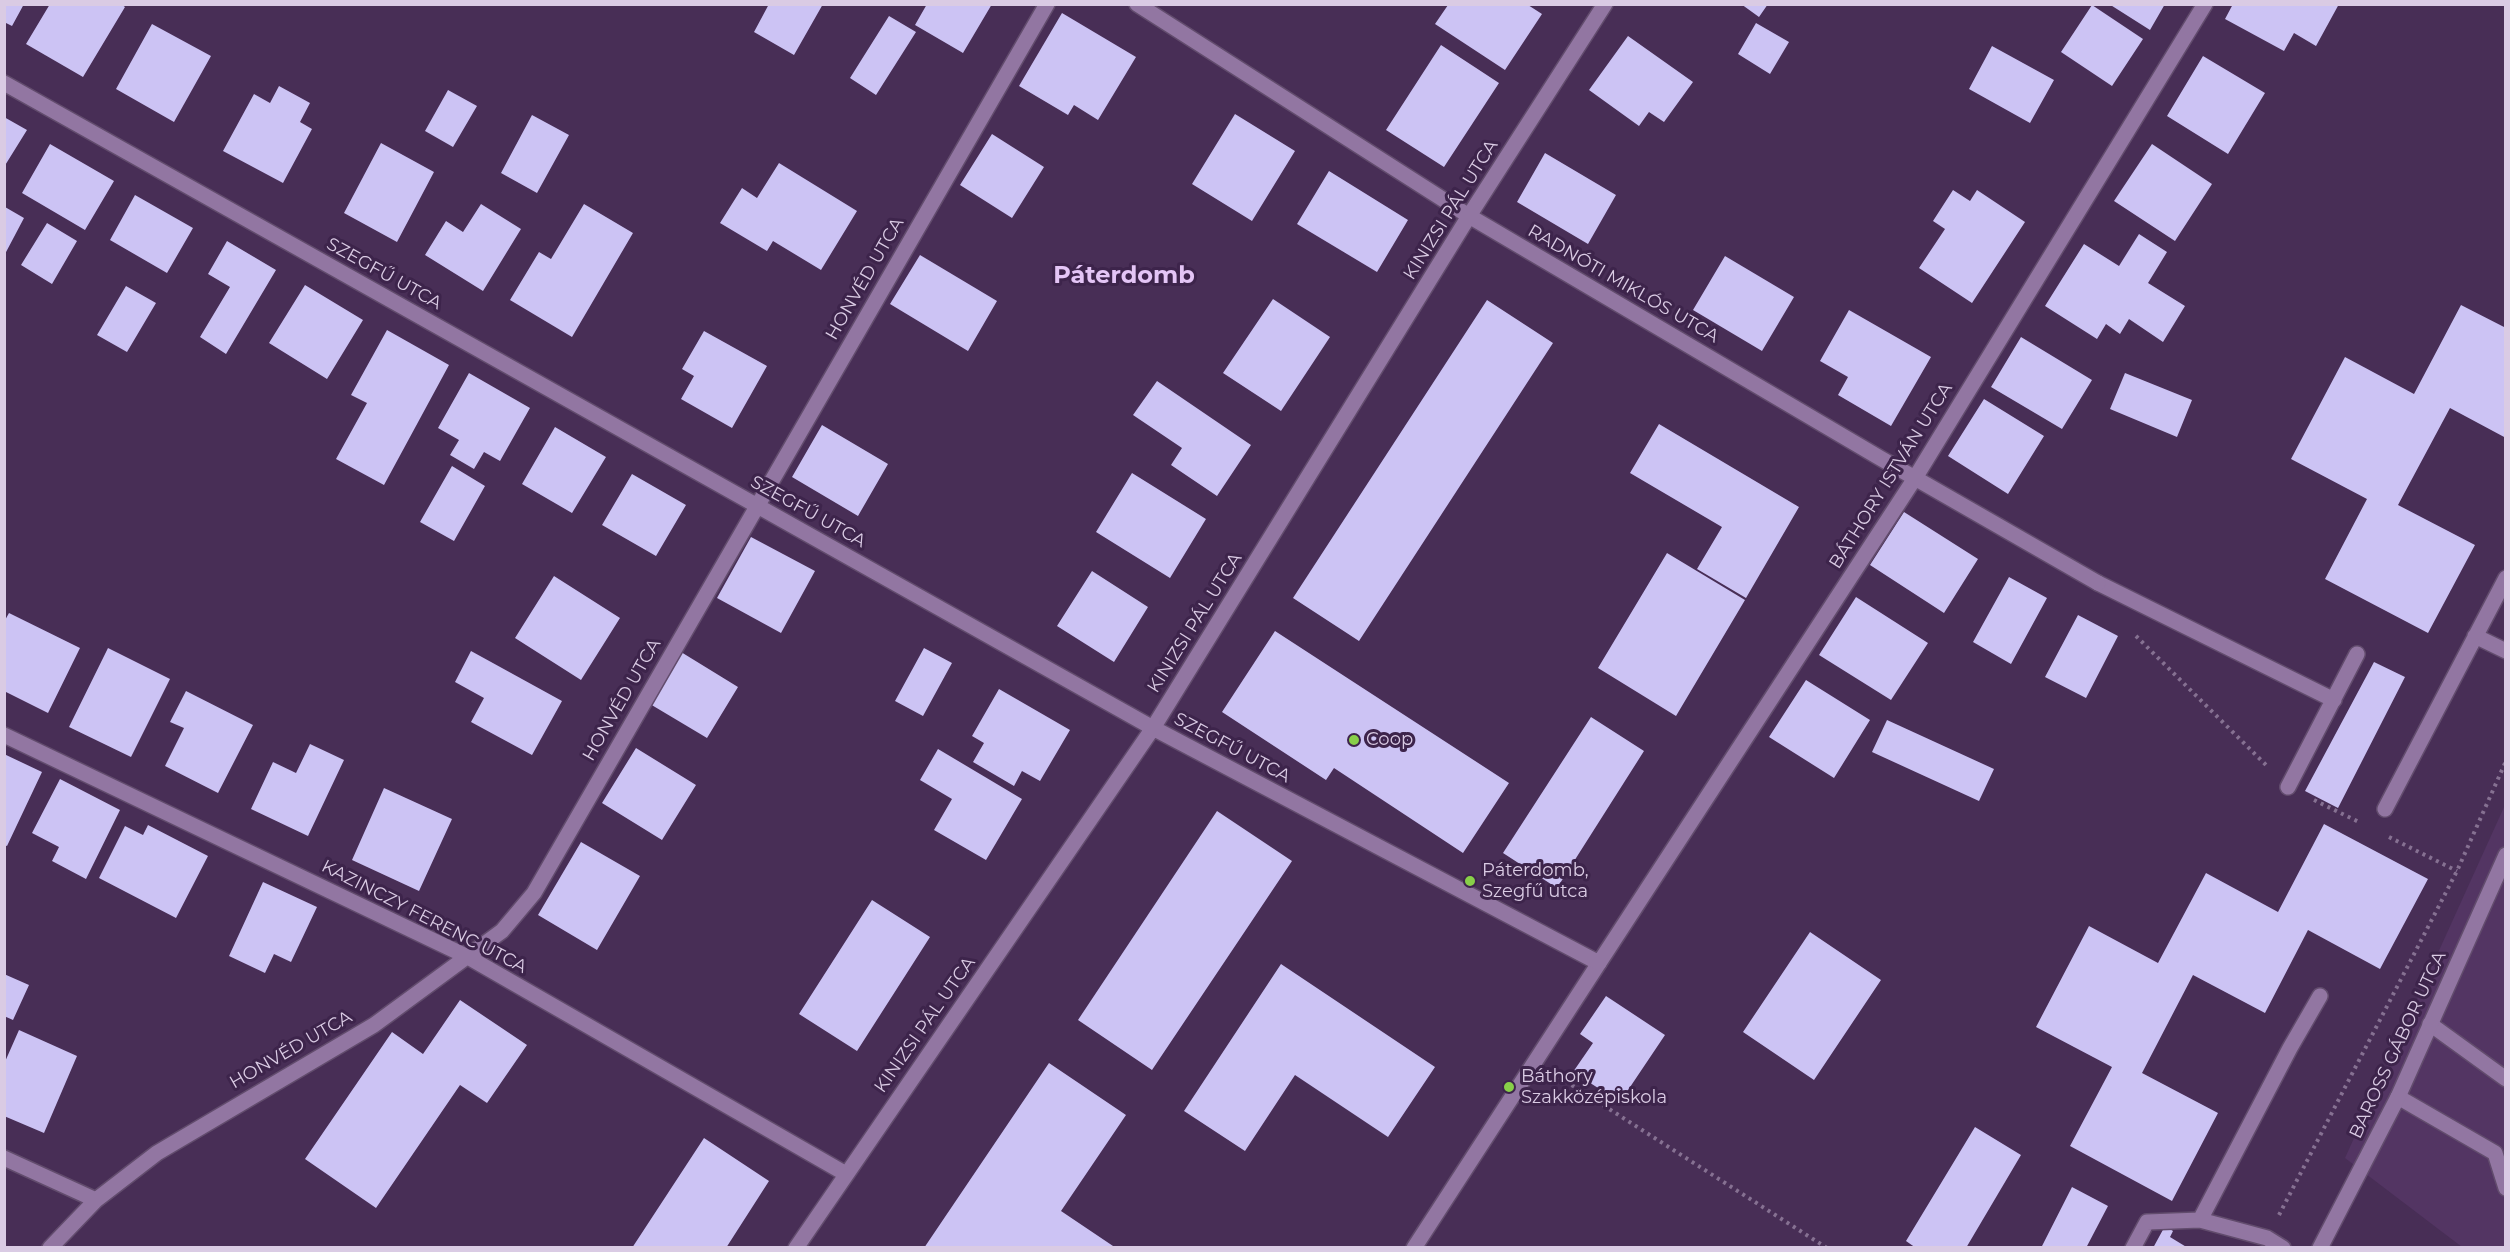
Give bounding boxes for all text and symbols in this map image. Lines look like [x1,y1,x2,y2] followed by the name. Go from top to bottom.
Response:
[1399,136,1503,284] street label: KINIZSI PÁL UTCA
[821,214,909,344] street label: HONVÉD UTCA
[1524,220,1722,348] street label: RADNÓTI MIKLÓS UTCA
[323,233,445,315] street label: SZEGFŰ UTCA
[1053,262,1195,290] district label: Páterdomb
[1825,379,1957,573] street label: BÁTHORY ISTVÁN UTCA
[747,471,869,553] street label: SZEGFŰ UTCA
[1143,549,1247,697] street label: KINIZSI PÁL UTCA
[578,635,666,765] street label: HONVÉD UTCA
[1170,708,1294,788] street label: SZEGFŰ UTCA
[1366,729,1413,751] place label: Coop
[1347,733,1361,747] marker: Coop
[318,856,530,978] street label: KAZINCZY FERENC UTCA
[1482,860,1588,902] place label: Páterdomb, Szegfű utca
[1463,874,1477,888] marker: Páterdomb, Szegfű utca
[2345,948,2451,1142] street label: BAROSS GÁBOR UTCA
[870,953,980,1097] street label: KINIZSI PÁL UTCA
[226,1006,356,1094] street label: HONVÉD UTCA
[1521,1066,1667,1108] place label: Báthory Szakközépiskola
[1502,1080,1516,1094] marker: Báthory Szakközépiskola

